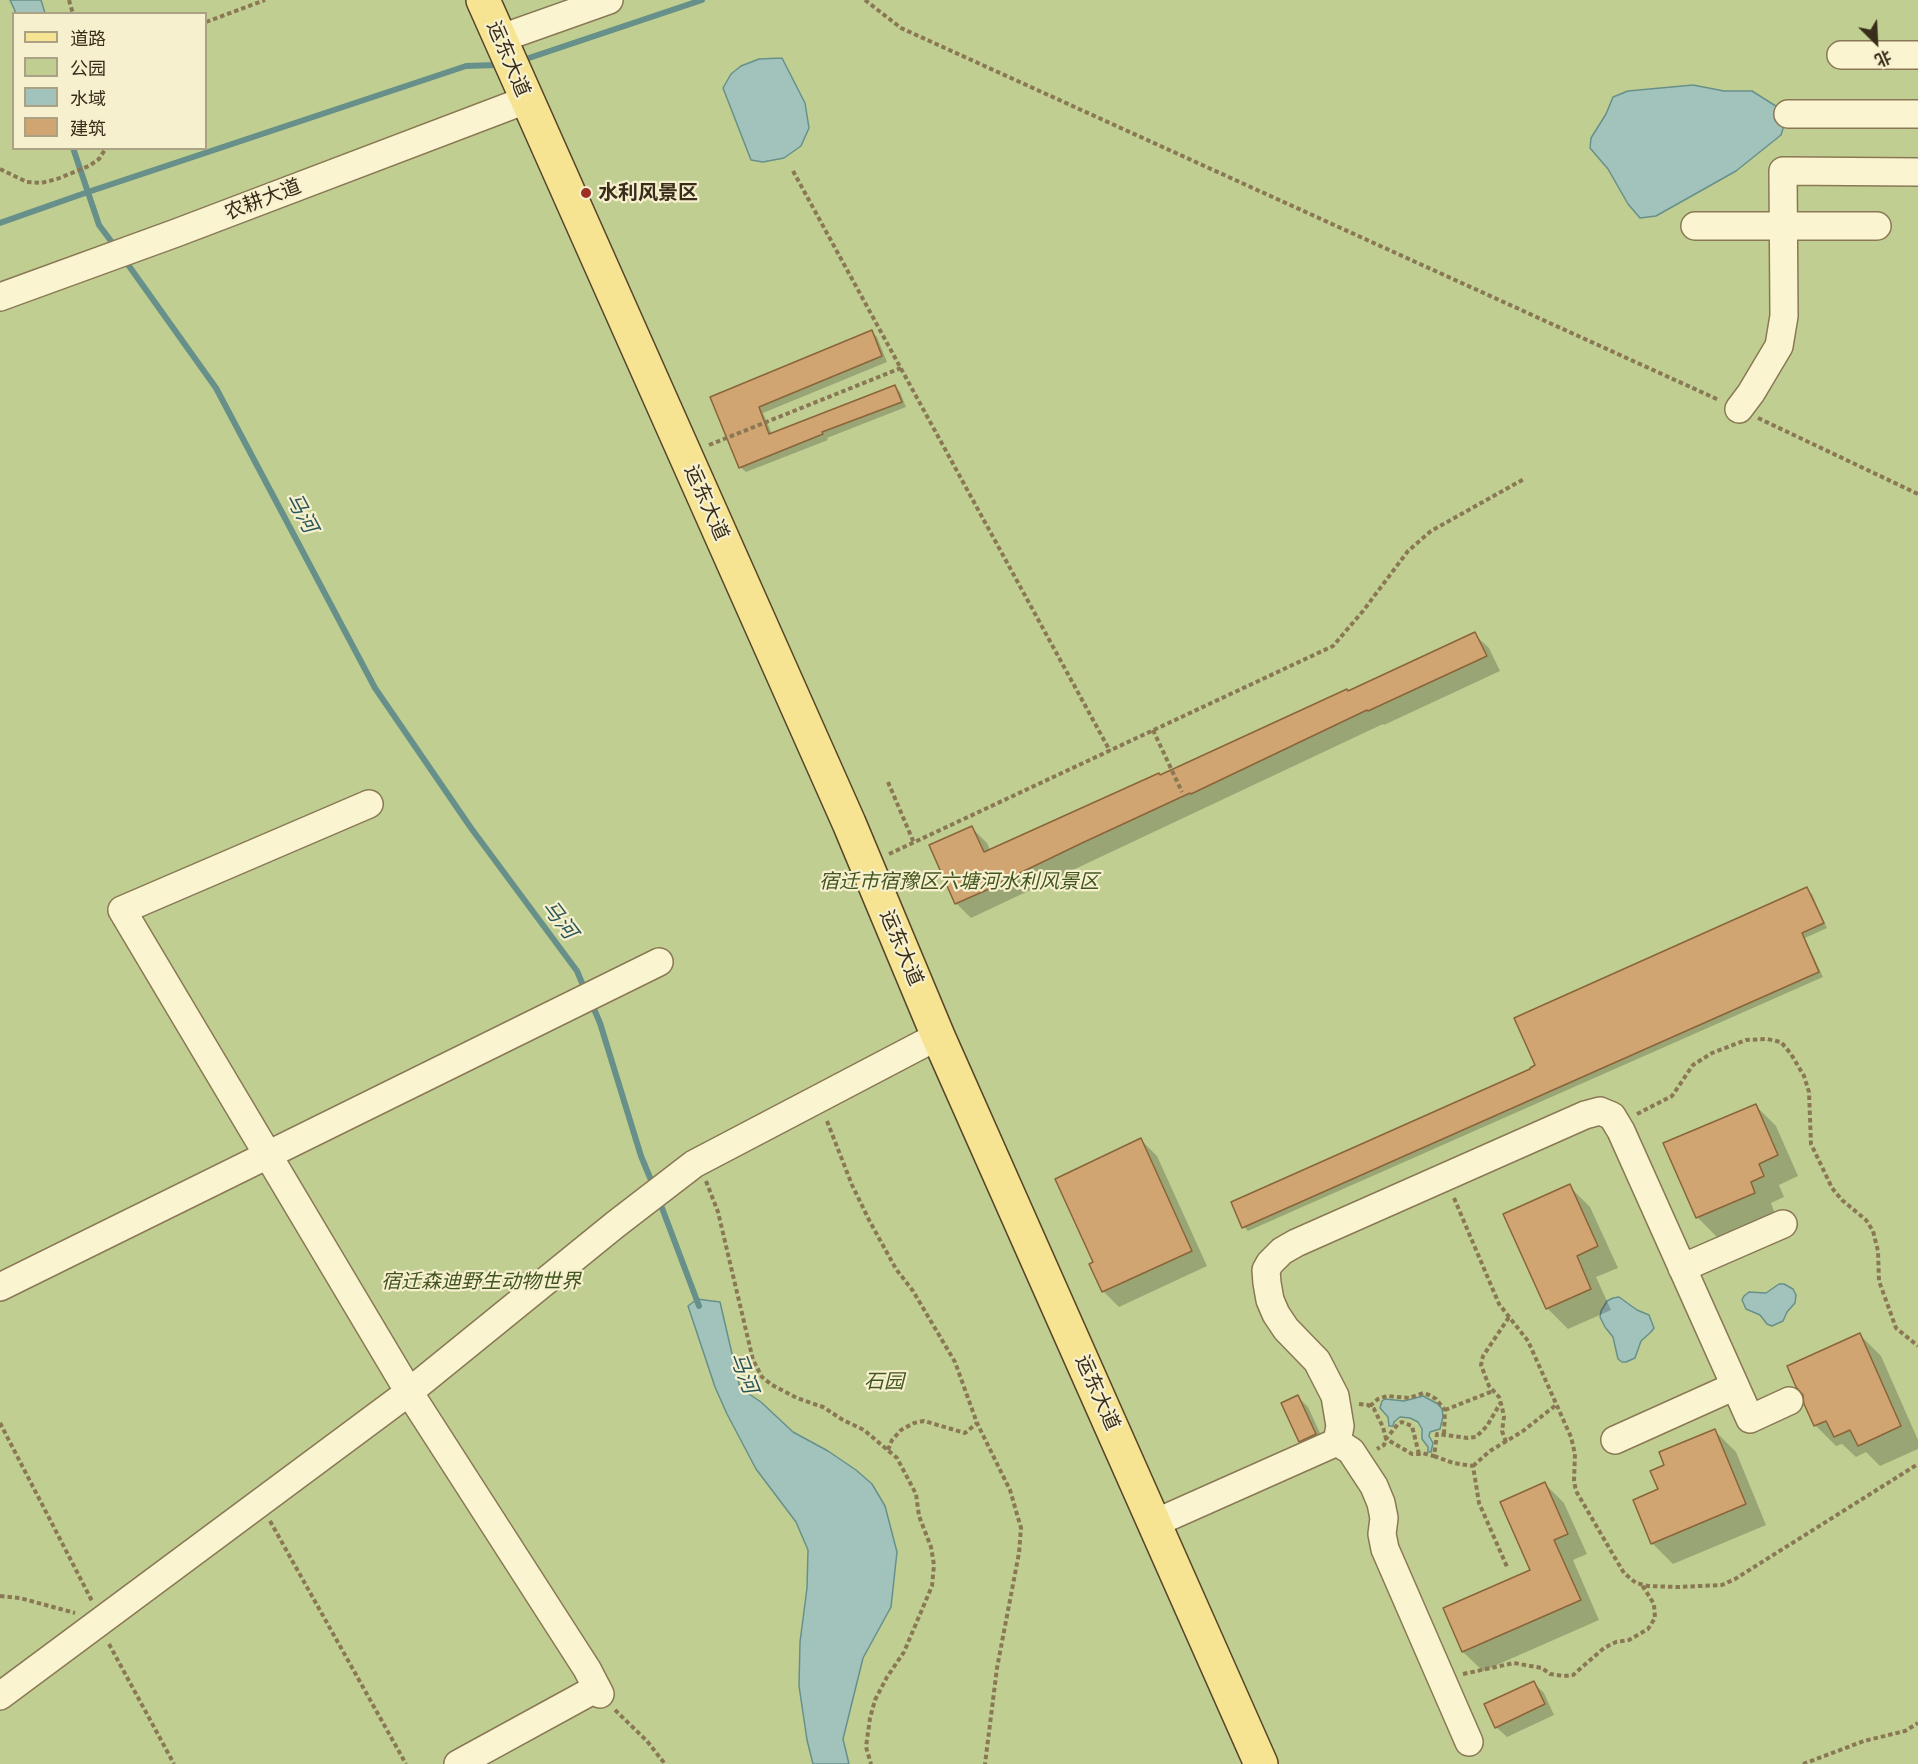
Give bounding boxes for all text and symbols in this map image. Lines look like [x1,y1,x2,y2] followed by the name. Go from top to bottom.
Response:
[12,12,207,150] legend
[1846,12,1906,72] north arrow
[481,17,535,101] street label: 运东大道
[70,26,106,50] text: 道路
[1872,45,1895,72] text: 北
[70,56,106,80] text: 公园
[70,86,106,110] text: 水域
[70,116,106,140] text: 建筑
[221,174,305,226] street label: 农耕大道
[598,181,698,205] place label: 水利风景区
[579,186,593,200] marker: 水利风景区
[679,462,733,544] street label: 运东大道
[280,489,322,537] water label: 马河
[819,870,1099,894] park label: 宿迁市宿豫区六塘河水利风景区
[536,896,582,944] water label: 马河
[874,906,928,990] street label: 运东大道
[381,1270,581,1294] park label: 宿迁森迪野生动物世界
[724,1349,762,1397] water label: 马河
[1070,1352,1124,1434] street label: 运东大道
[864,1370,904,1394] park label: 石园

